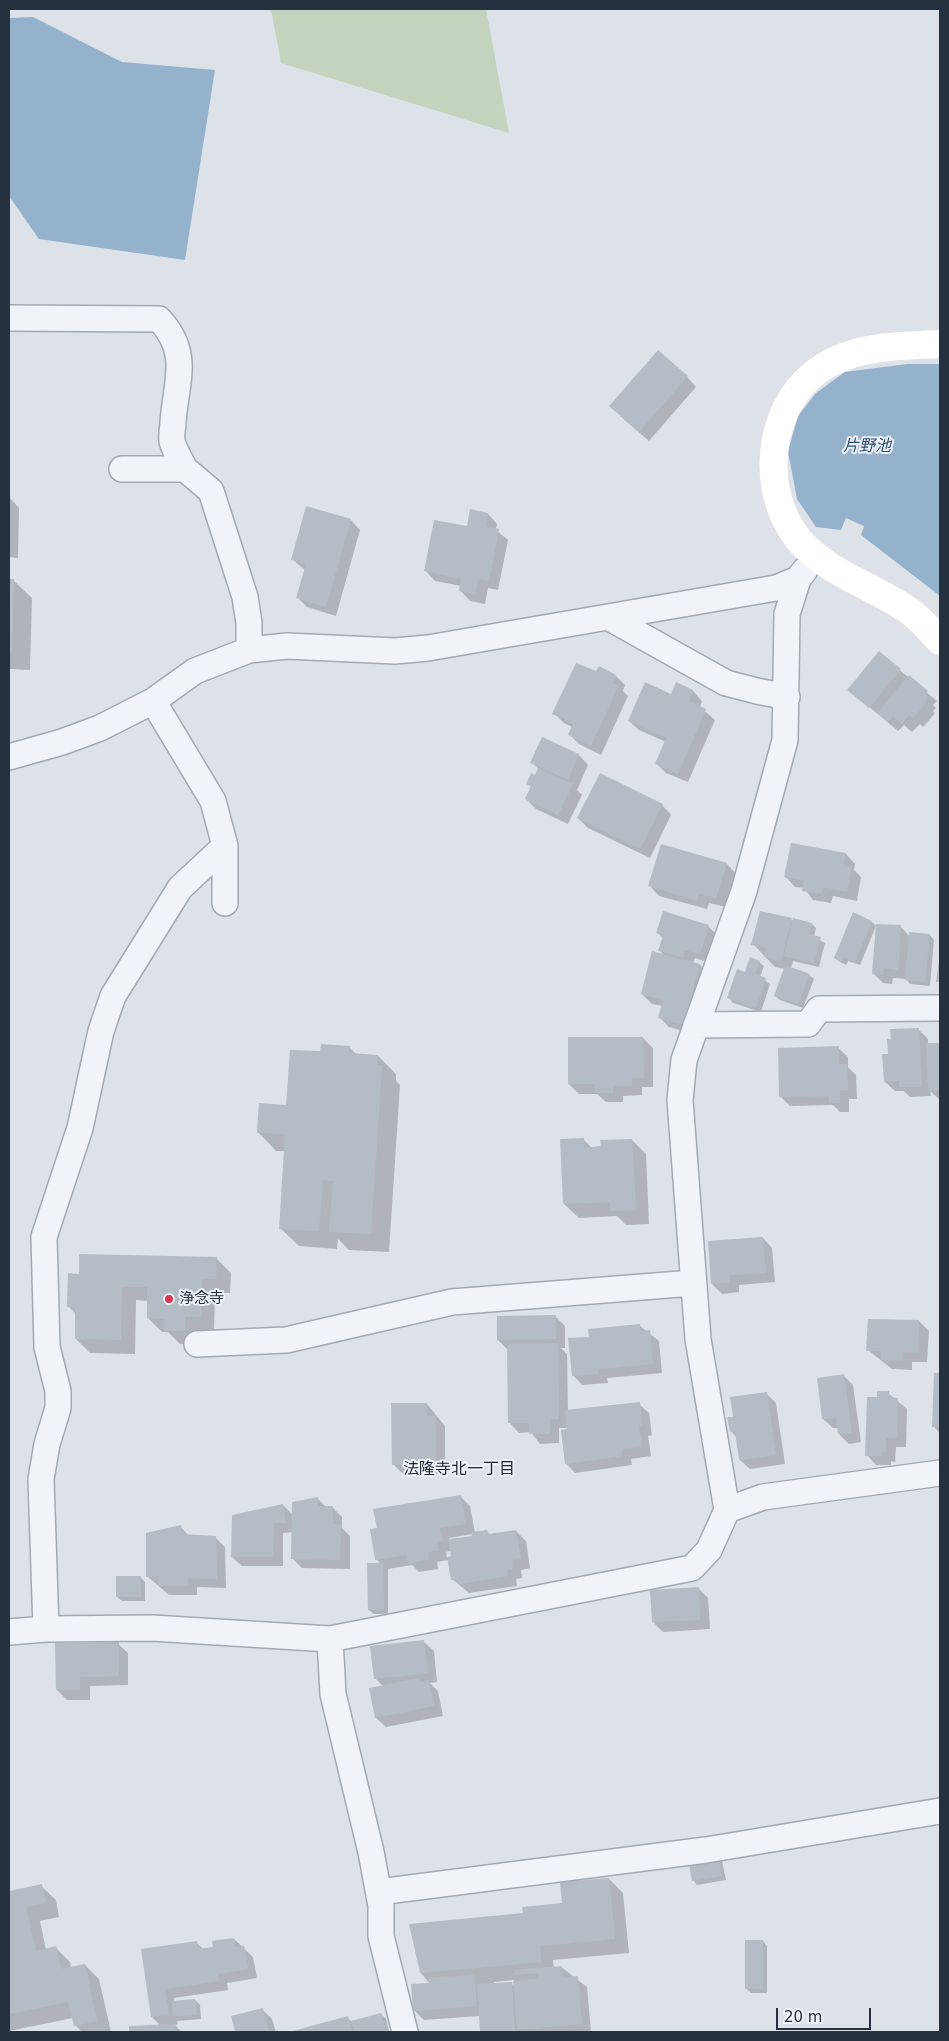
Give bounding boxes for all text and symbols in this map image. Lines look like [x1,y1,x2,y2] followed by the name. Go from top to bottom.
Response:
[843,437,891,457] water label: 片野池
[179,1290,224,1308] place label: 浄念寺
[163,1293,175,1305] marker: 浄念寺
[403,1460,515,1480] district label: 法隆寺北一丁目
[779,1998,874,2030] scale bar
[784,2008,822,2026] text: 20 m

